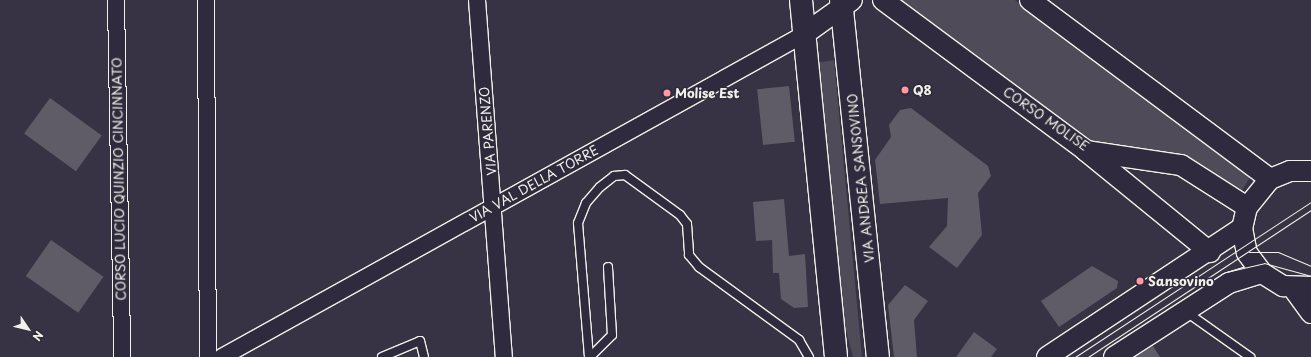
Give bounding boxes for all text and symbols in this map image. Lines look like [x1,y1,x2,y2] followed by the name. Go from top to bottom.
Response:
[109,57,129,301] street label: CORSO LUCIO QUINZIO CINCINNATO
[913,82,932,98] place label: Q8
[1000,84,1092,154] street label: CORSO MOLISE
[476,85,500,177] street label: VIA PARENZO
[675,85,740,101] place label: Molise Est
[900,85,910,95] marker: Q8
[662,88,672,98] marker: Molise Est
[844,93,878,263] street label: VIA ANDREA SANSOVINO
[465,141,603,227] street label: VIA VAL DELLA TORRE
[1148,273,1214,289] place label: Sansovino
[1135,276,1145,286] marker: Sansovino
[8,309,48,349] north arrow
[29,328,48,345] text: N

